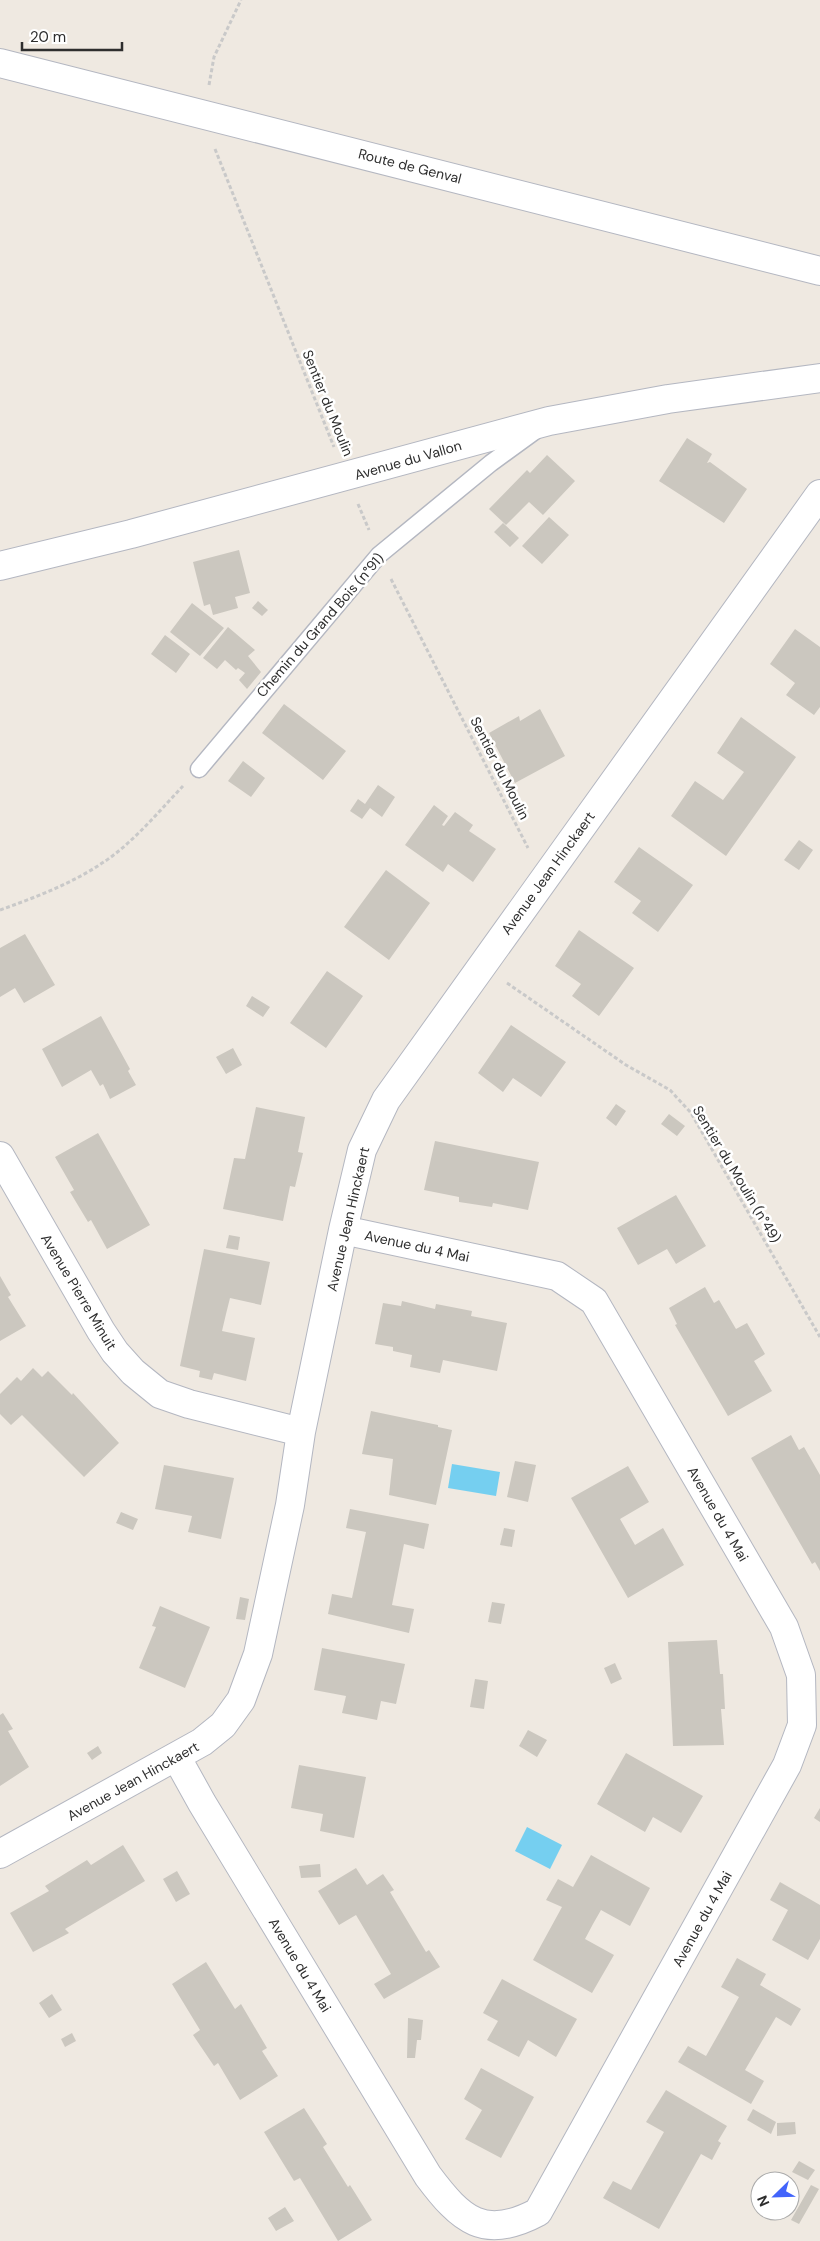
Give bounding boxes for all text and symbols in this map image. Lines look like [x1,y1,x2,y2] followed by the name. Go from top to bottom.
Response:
[22,20,122,52] scale bar
[30,27,66,47] text: 20 m
[356,144,464,188] street label: Route de Genval
[298,347,358,459] street label: Sentier du Moulin
[352,436,464,484] street label: Avenue du Vallon
[252,549,388,701] street label: Chemin du Grand Bois (n°91)
[466,714,534,822] street label: Sentier du Moulin
[497,808,599,938] street label: Avenue Jean Hinckaert
[689,1102,785,1246] street label: Sentier du Moulin (n°49)
[323,1145,373,1293] street label: Avenue Jean Hinckaert
[363,1226,471,1266] street label: Avenue du 4 Mai
[37,1231,121,1353] street label: Avenue Pierre Minuit
[684,1463,752,1565] street label: Avenue du 4 Mai
[64,1737,202,1825] street label: Avenue Jean Hinckaert
[668,1868,736,1970] street label: Avenue du 4 Mai
[265,1915,335,2015] street label: Avenue du 4 Mai
[750,2171,800,2221] north arrow
[753,2193,773,2209] text: N

